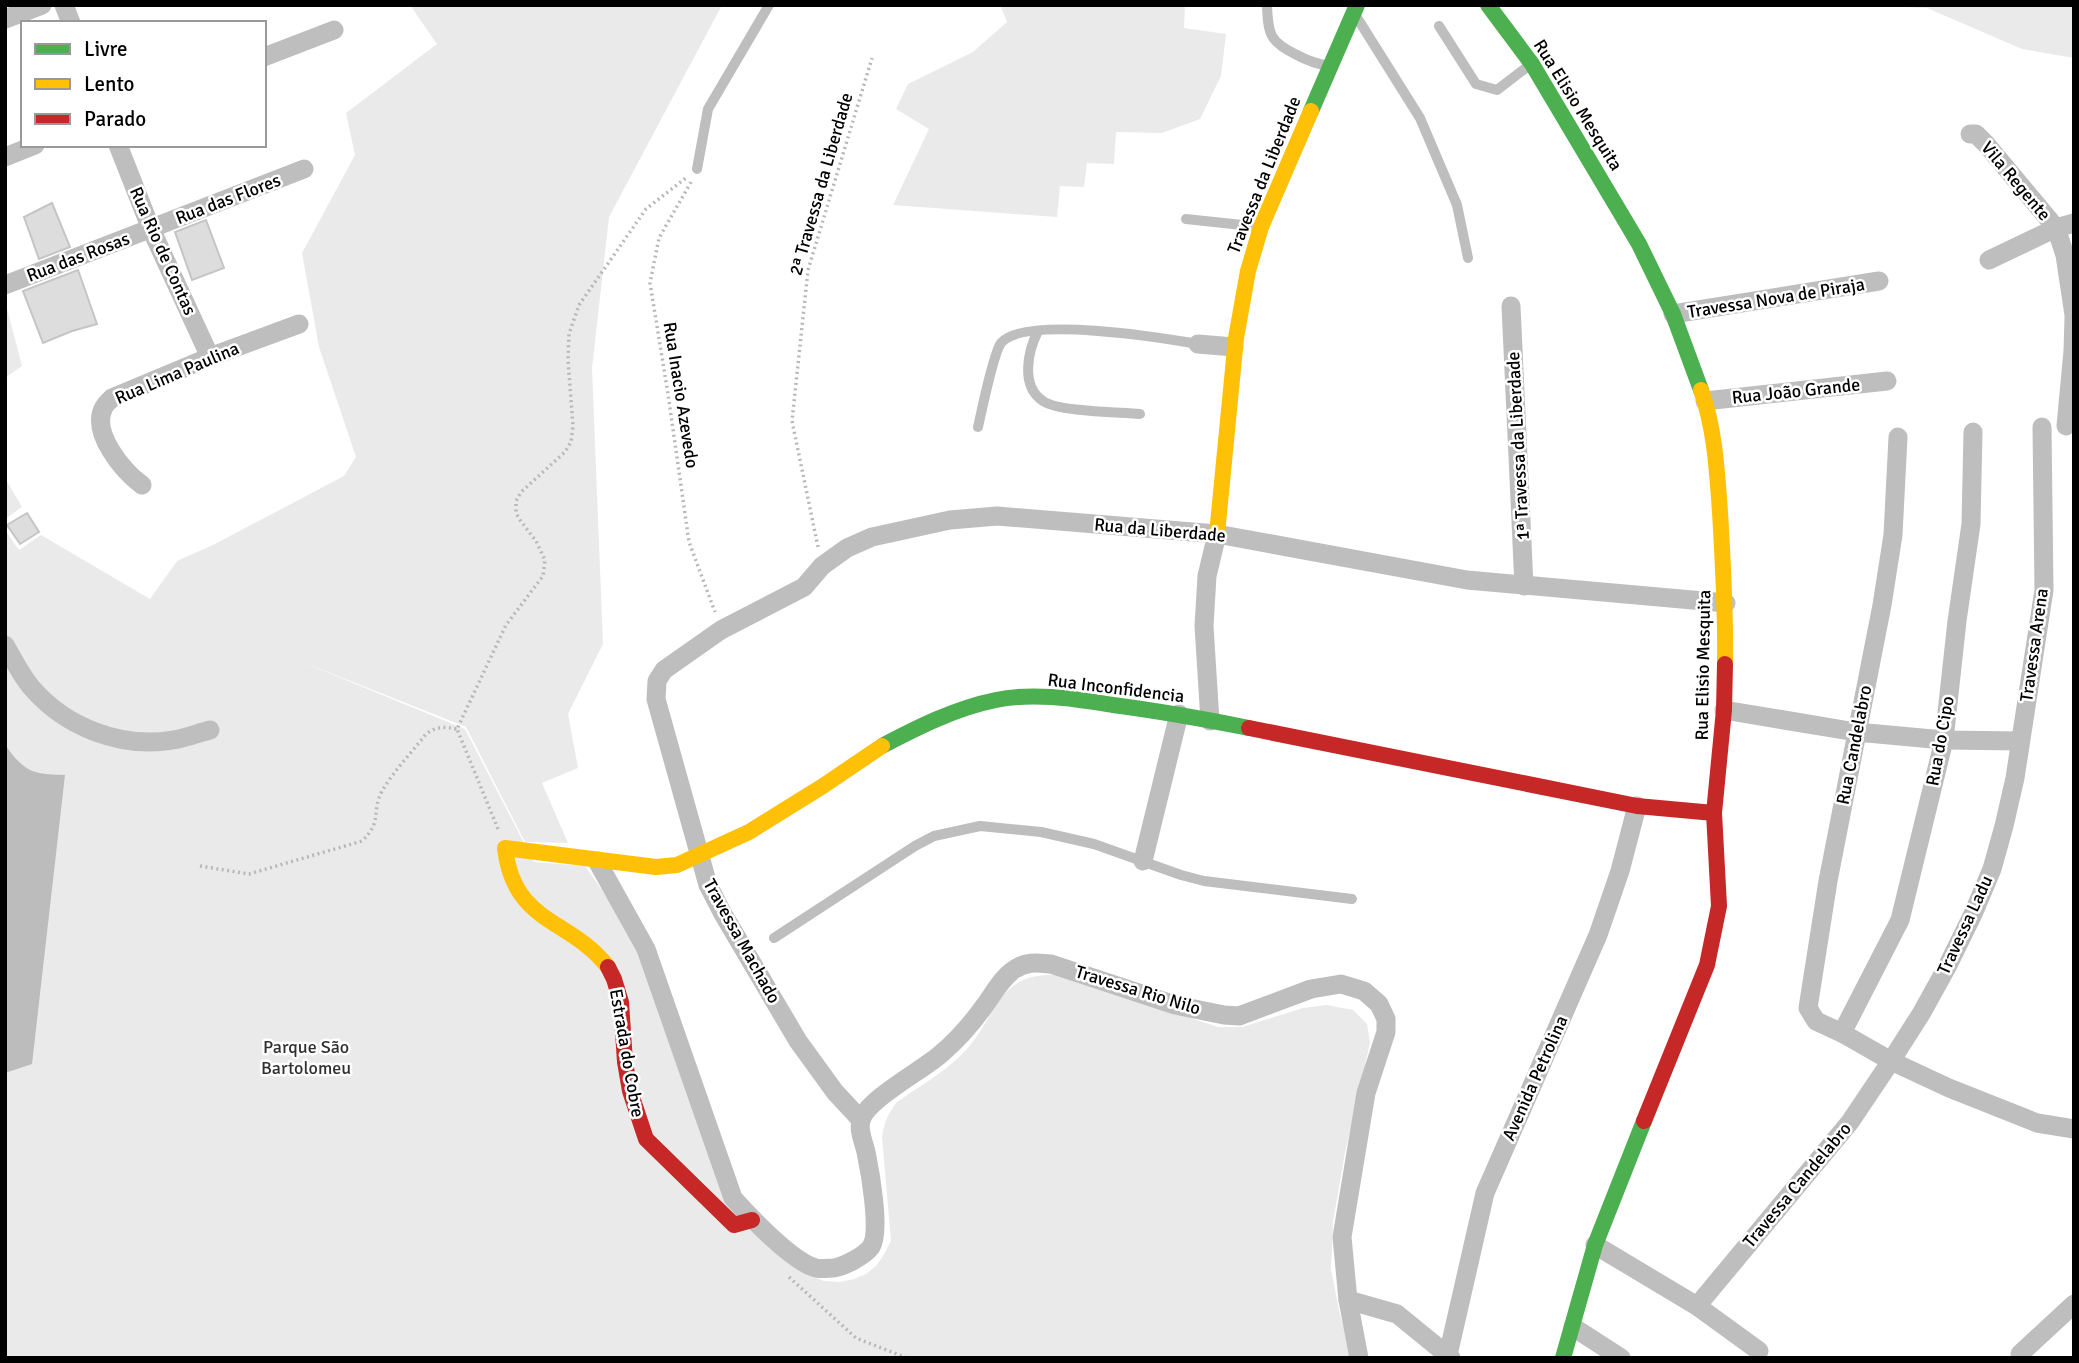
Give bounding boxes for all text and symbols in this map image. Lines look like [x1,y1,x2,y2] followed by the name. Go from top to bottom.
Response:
[21,21,266,147] legend
[1529,35,1627,175] street label: Rua Elisio Mesquita
[84,36,127,62] text: Livre
[84,71,134,97] text: Lento
[784,90,858,278] street label: 2ª Travessa da Liberdade
[1222,93,1306,257] street label: Travessa da Liberdade
[84,106,146,132] text: Parado
[1976,137,2056,225] street label: Vila Regente
[172,169,284,229] street label: Rua das Flores
[125,183,201,319] street label: Rua Rio de Contas
[23,227,133,287] street label: Rua das Rosas
[1686,273,1866,323] street label: Travessa Nova de Piraja
[659,320,703,470] street label: Rua Inacio Azevedo
[112,337,242,409] street label: Rua Lima Paulina
[1502,351,1534,541] street label: 1ª Travessa da Liberdade
[1731,373,1861,409] street label: Rua João Grande
[1093,513,1227,547] street label: Rua da Liberdade
[2015,587,2053,703] street label: Travessa Arena
[1691,589,1715,741] street label: Rua Elisio Mesquita
[1046,669,1186,707] street label: Rua Inconfidencia
[1832,683,1876,807] street label: Rua Candelabro
[1921,694,1959,788] street label: Rua do Cipo
[1932,872,1998,978] street label: Travessa Ladu
[699,875,785,1007] street label: Travessa Machado
[1073,961,1203,1019] street label: Travessa Rio Nilo
[605,987,649,1119] street label: Estrada do Cobre
[1498,1012,1572,1144] street label: Avenida Petrolina
[261,1036,351,1079] park label: Parque São Bartolomeu
[1738,1118,1856,1252] street label: Travessa Candelabro

